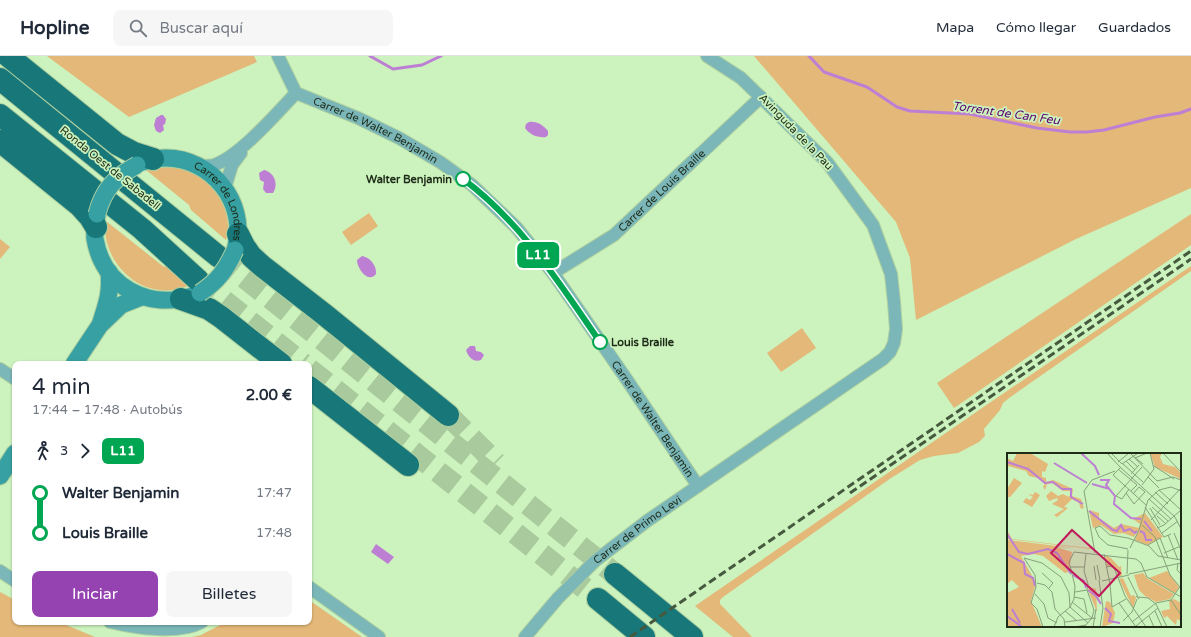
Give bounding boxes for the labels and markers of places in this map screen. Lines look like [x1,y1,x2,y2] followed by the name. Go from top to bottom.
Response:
[455,171,471,187] marker: Walter Benjamin
[366,173,452,187] place label: Walter Benjamin
[592,334,608,350] marker: Louis Braille
[611,336,675,349] place label: Louis Braille

